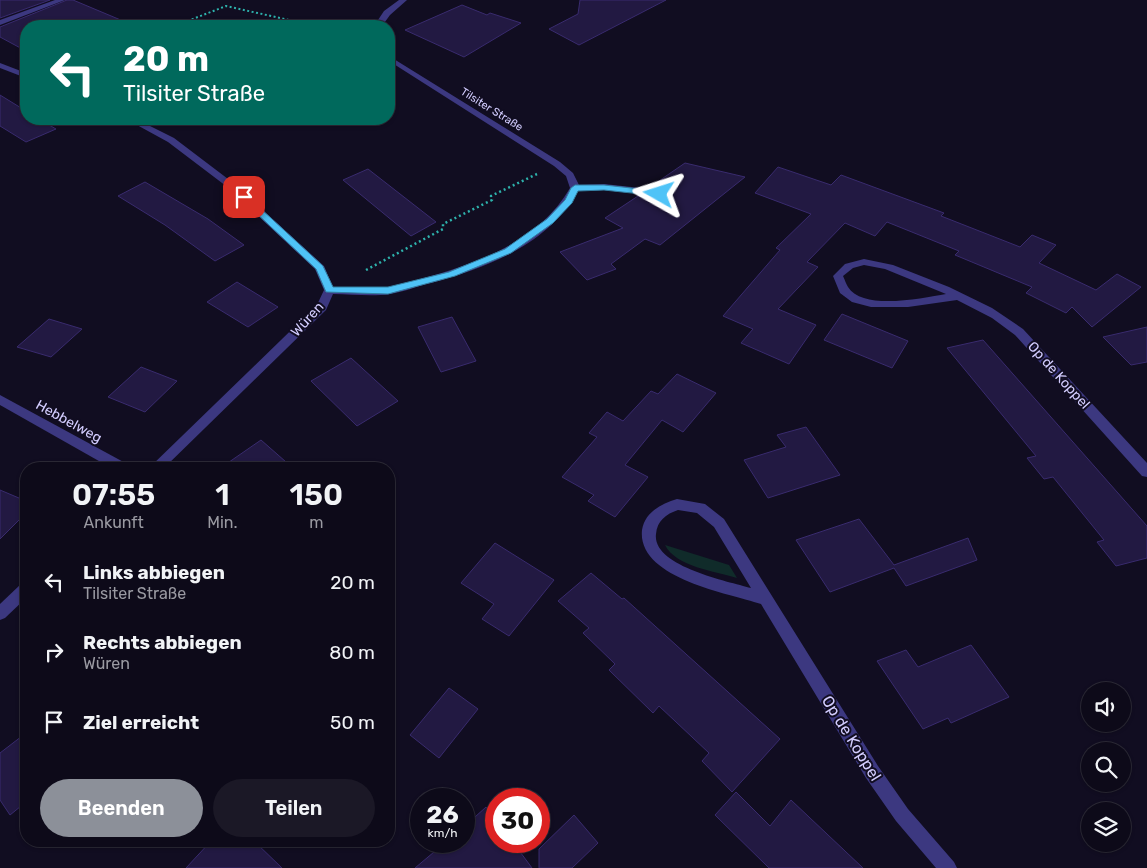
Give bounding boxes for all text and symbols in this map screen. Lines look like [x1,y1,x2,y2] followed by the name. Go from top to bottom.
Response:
[123,38,209,80] text: 20 m
[40,40,105,105] icon: left
[123,80,265,107] text: Tilsiter Straße
[458,85,525,134] street label: Tilsiter Straße
[632,167,684,219] position arrow
[223,176,265,218] pin
[230,183,258,211] icon: arrive
[287,298,327,340] street label: Würen
[1024,338,1093,413] street label: Op de Koppel
[33,396,105,447] street label: Hebbelweg
[72,477,155,513] text: 07:55
[215,477,230,513] text: 1
[290,477,343,513] text: 150
[83,513,144,532] text: Ankunft
[207,513,238,532] text: Min.
[309,513,323,532] text: m
[83,561,225,584] text: Links abbiegen
[40,568,68,596] icon: left
[330,571,375,594] text: 20 m
[83,584,186,603] text: Tilsiter Straße
[83,631,242,654] text: Rechts abbiegen
[40,638,68,666] icon: right
[329,641,375,664] text: 80 m
[83,654,130,673] text: Würen
[1081,682,1131,852] map controls
[1081,682,1131,732] button: sound
[818,692,885,784] street label: Op de Koppel
[40,708,68,736] icon: arrive
[83,711,199,734] text: Ziel erreicht
[330,711,375,734] text: 50 m
[1081,742,1131,792] button: search
[40,779,203,837] button: Beenden
[213,779,375,837] button: Teilen
[485,788,550,853] speed limit sign: 30
[426,800,459,829] text: 26
[1081,802,1131,852] button: layers
[428,826,457,840] text: km/h

